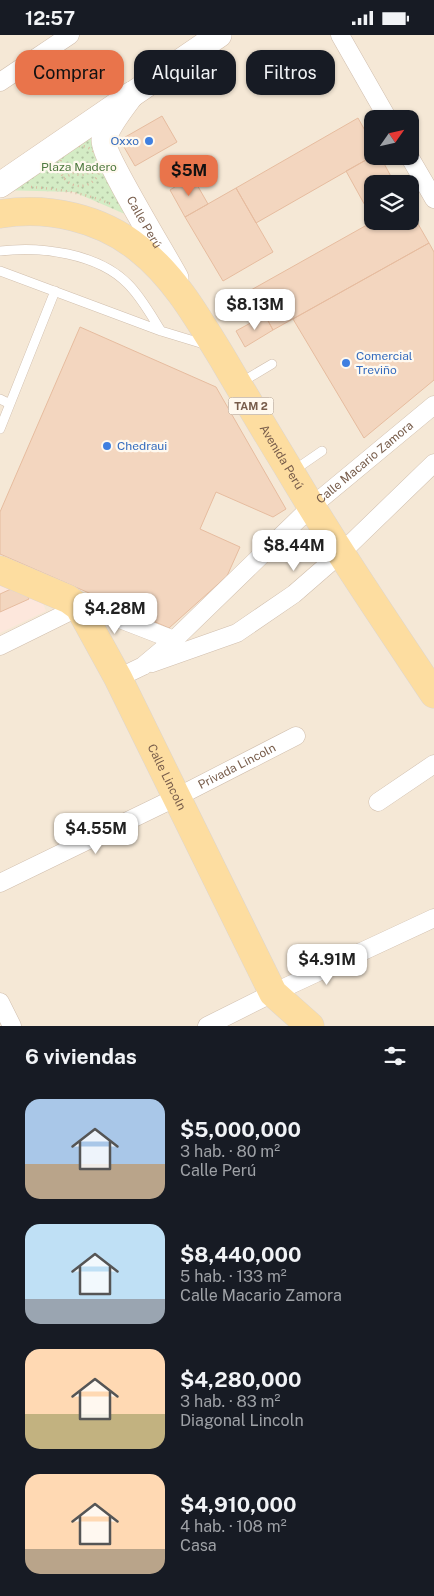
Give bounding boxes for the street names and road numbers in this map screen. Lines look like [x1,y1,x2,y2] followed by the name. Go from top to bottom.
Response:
[124,194,165,251] street label: Calle Perú
[228,397,274,415] road number: TAM 2
[314,418,416,507] street label: Calle Macario Zamora
[257,422,306,492] street label: Avenida Perú
[196,741,278,792] street label: Privada Lincoln
[145,742,189,813] street label: Calle Lincoln

